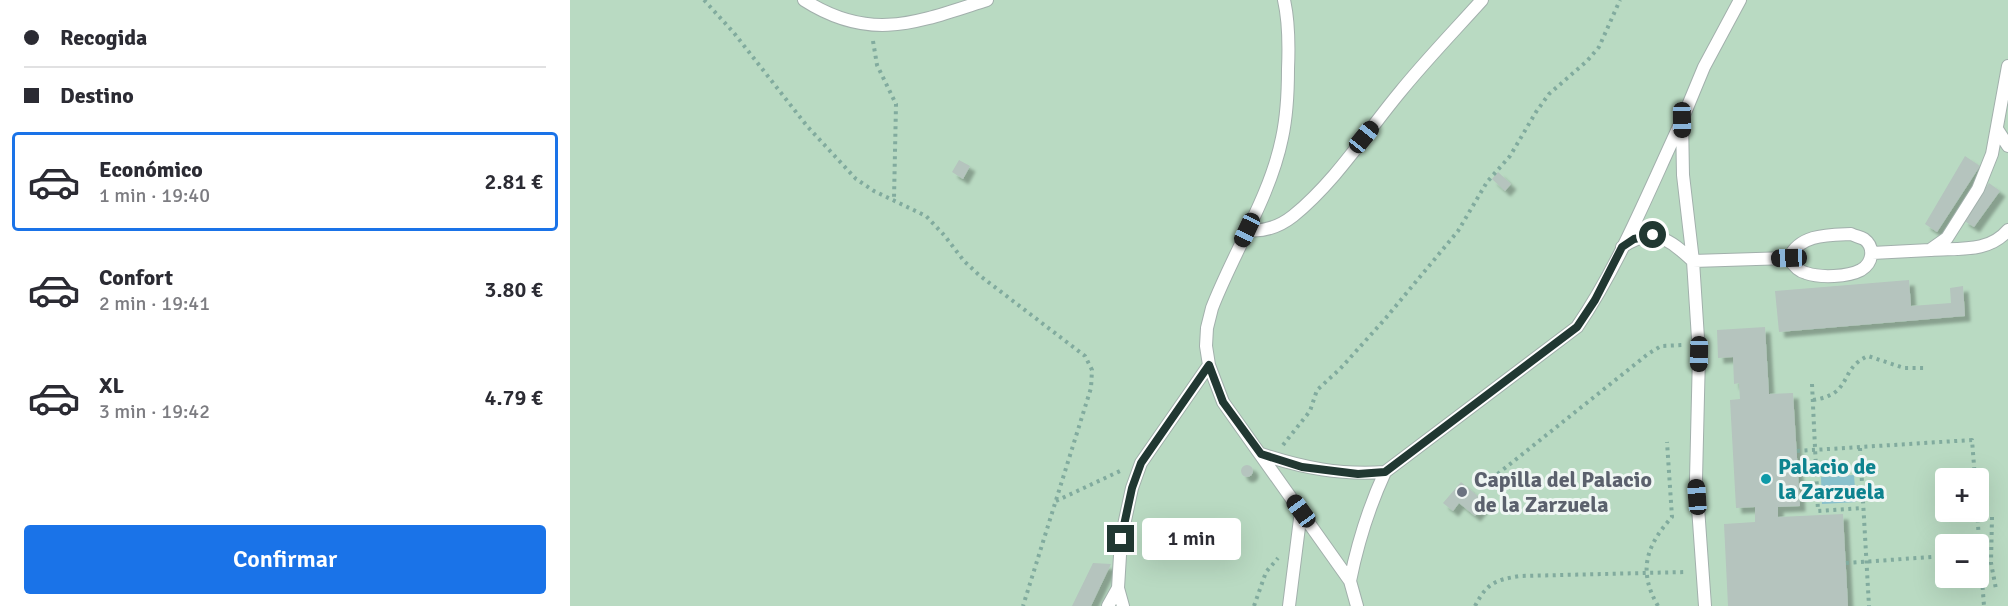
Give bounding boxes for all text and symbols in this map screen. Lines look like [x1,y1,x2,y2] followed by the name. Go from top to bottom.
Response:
[60,24,147,51] text: Recogida
[60,82,134,109] text: Destino
[1673,102,1691,138] car
[1346,117,1382,157] car
[27,155,81,209] icon: car
[99,156,203,183] text: Económico
[485,168,543,195] text: 2.81 €
[99,183,210,208] text: 1 min · 19:40
[1231,210,1263,250] car
[1639,221,1666,248] route start
[1771,248,1807,268] car
[27,263,81,317] icon: car
[99,264,173,291] text: Confort
[485,276,543,303] text: 3.80 €
[99,291,210,316] text: 2 min · 19:41
[1690,336,1708,372] car
[27,371,81,425] icon: car
[99,372,124,399] text: XL
[485,384,543,411] text: 4.79 €
[99,399,210,424] text: 3 min · 19:42
[1778,453,1885,505] place label: Palacio de la Zarzuela
[1474,466,1652,518] place label: Capilla del Palacio de la Zarzuela
[1935,468,1989,588] map controls
[1935,468,1989,522] button: +
[1759,472,1773,486] marker: Palacio de la Zarzuela
[1687,478,1707,516] car
[1455,485,1469,499] marker: Capilla del Palacio de la Zarzuela
[1283,491,1319,531] car
[1142,518,1241,560] callout: 1 min
[24,525,546,594] button: Confirmar
[1107,525,1134,552] route end
[1168,526,1215,551] text: 1 min
[1935,534,1989,588] button: −

